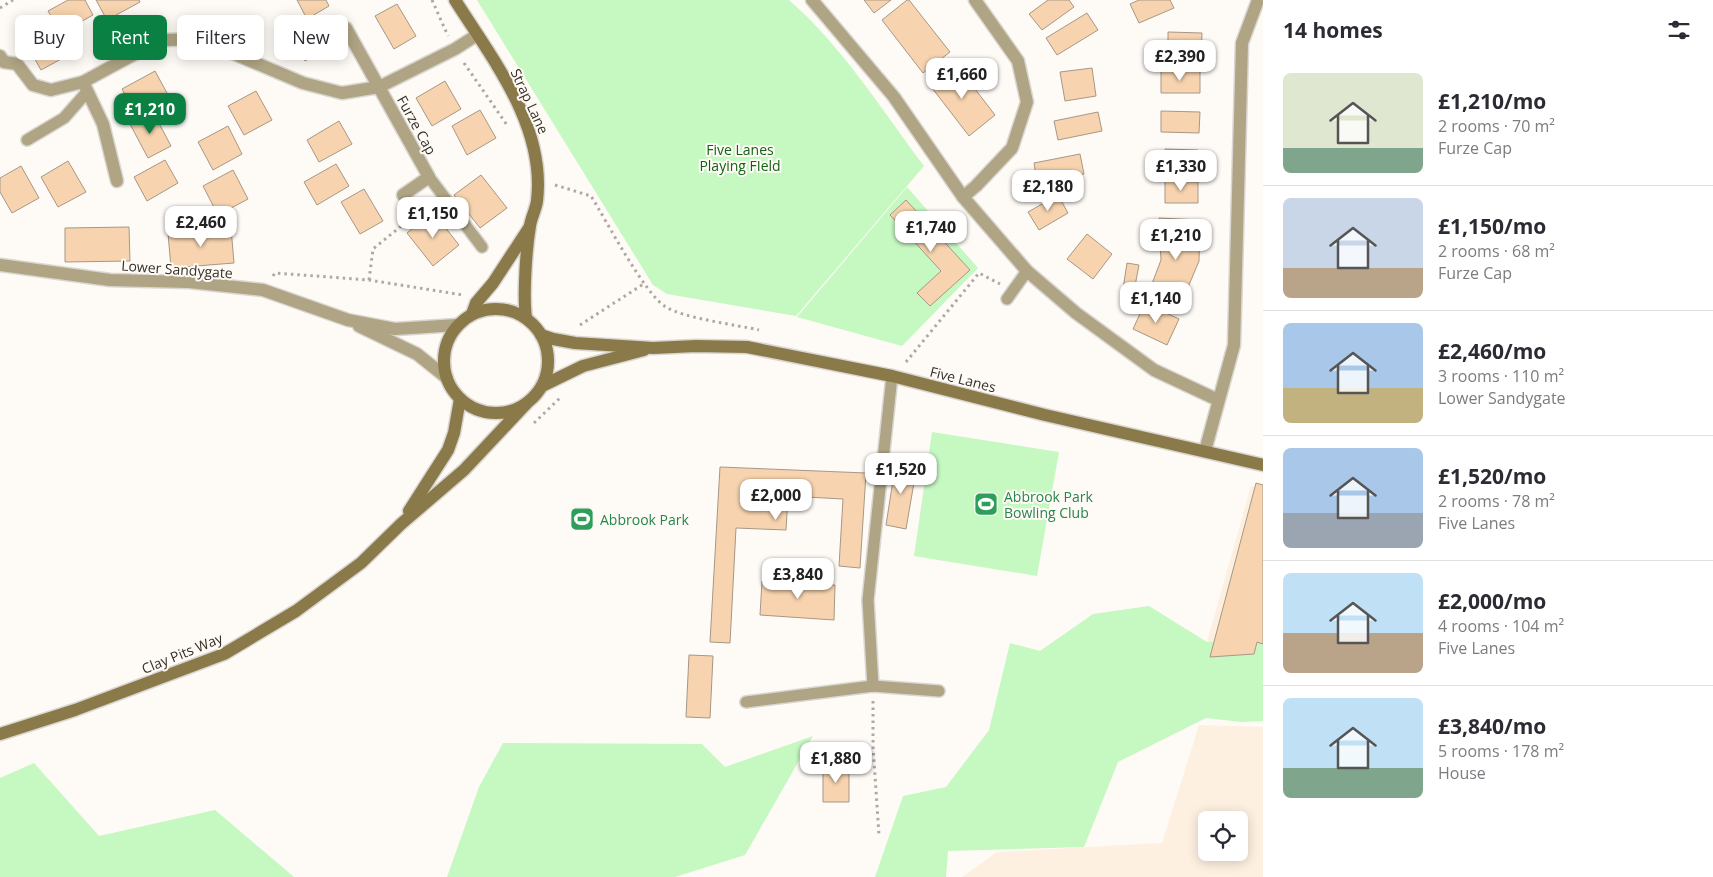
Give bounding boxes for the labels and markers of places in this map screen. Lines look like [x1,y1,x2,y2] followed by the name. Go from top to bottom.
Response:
[1139,39,1221,82] pin: £2,390
[921,58,1003,100] pin: £1,660
[109,92,191,135] pin: £1,210
[1140,150,1222,192] pin: £1,330
[1007,170,1089,212] pin: £2,180
[392,196,474,239] pin: £1,150
[160,206,242,248] pin: £2,460
[890,210,972,253] pin: £1,740
[1135,218,1217,261] pin: £1,210
[1115,282,1197,324] pin: £1,140
[860,452,942,495] pin: £1,520
[735,478,817,521] pin: £2,000
[1004,487,1093,522] place label: Abbrook Park Bowling Club
[973,491,999,517] sports icon: Abbrook Park Bowling Club
[569,506,595,532] sports icon: Abbrook Park
[600,510,689,529] place label: Abbrook Park
[757,558,839,600] pin: £3,840
[795,742,877,784] pin: £1,880

